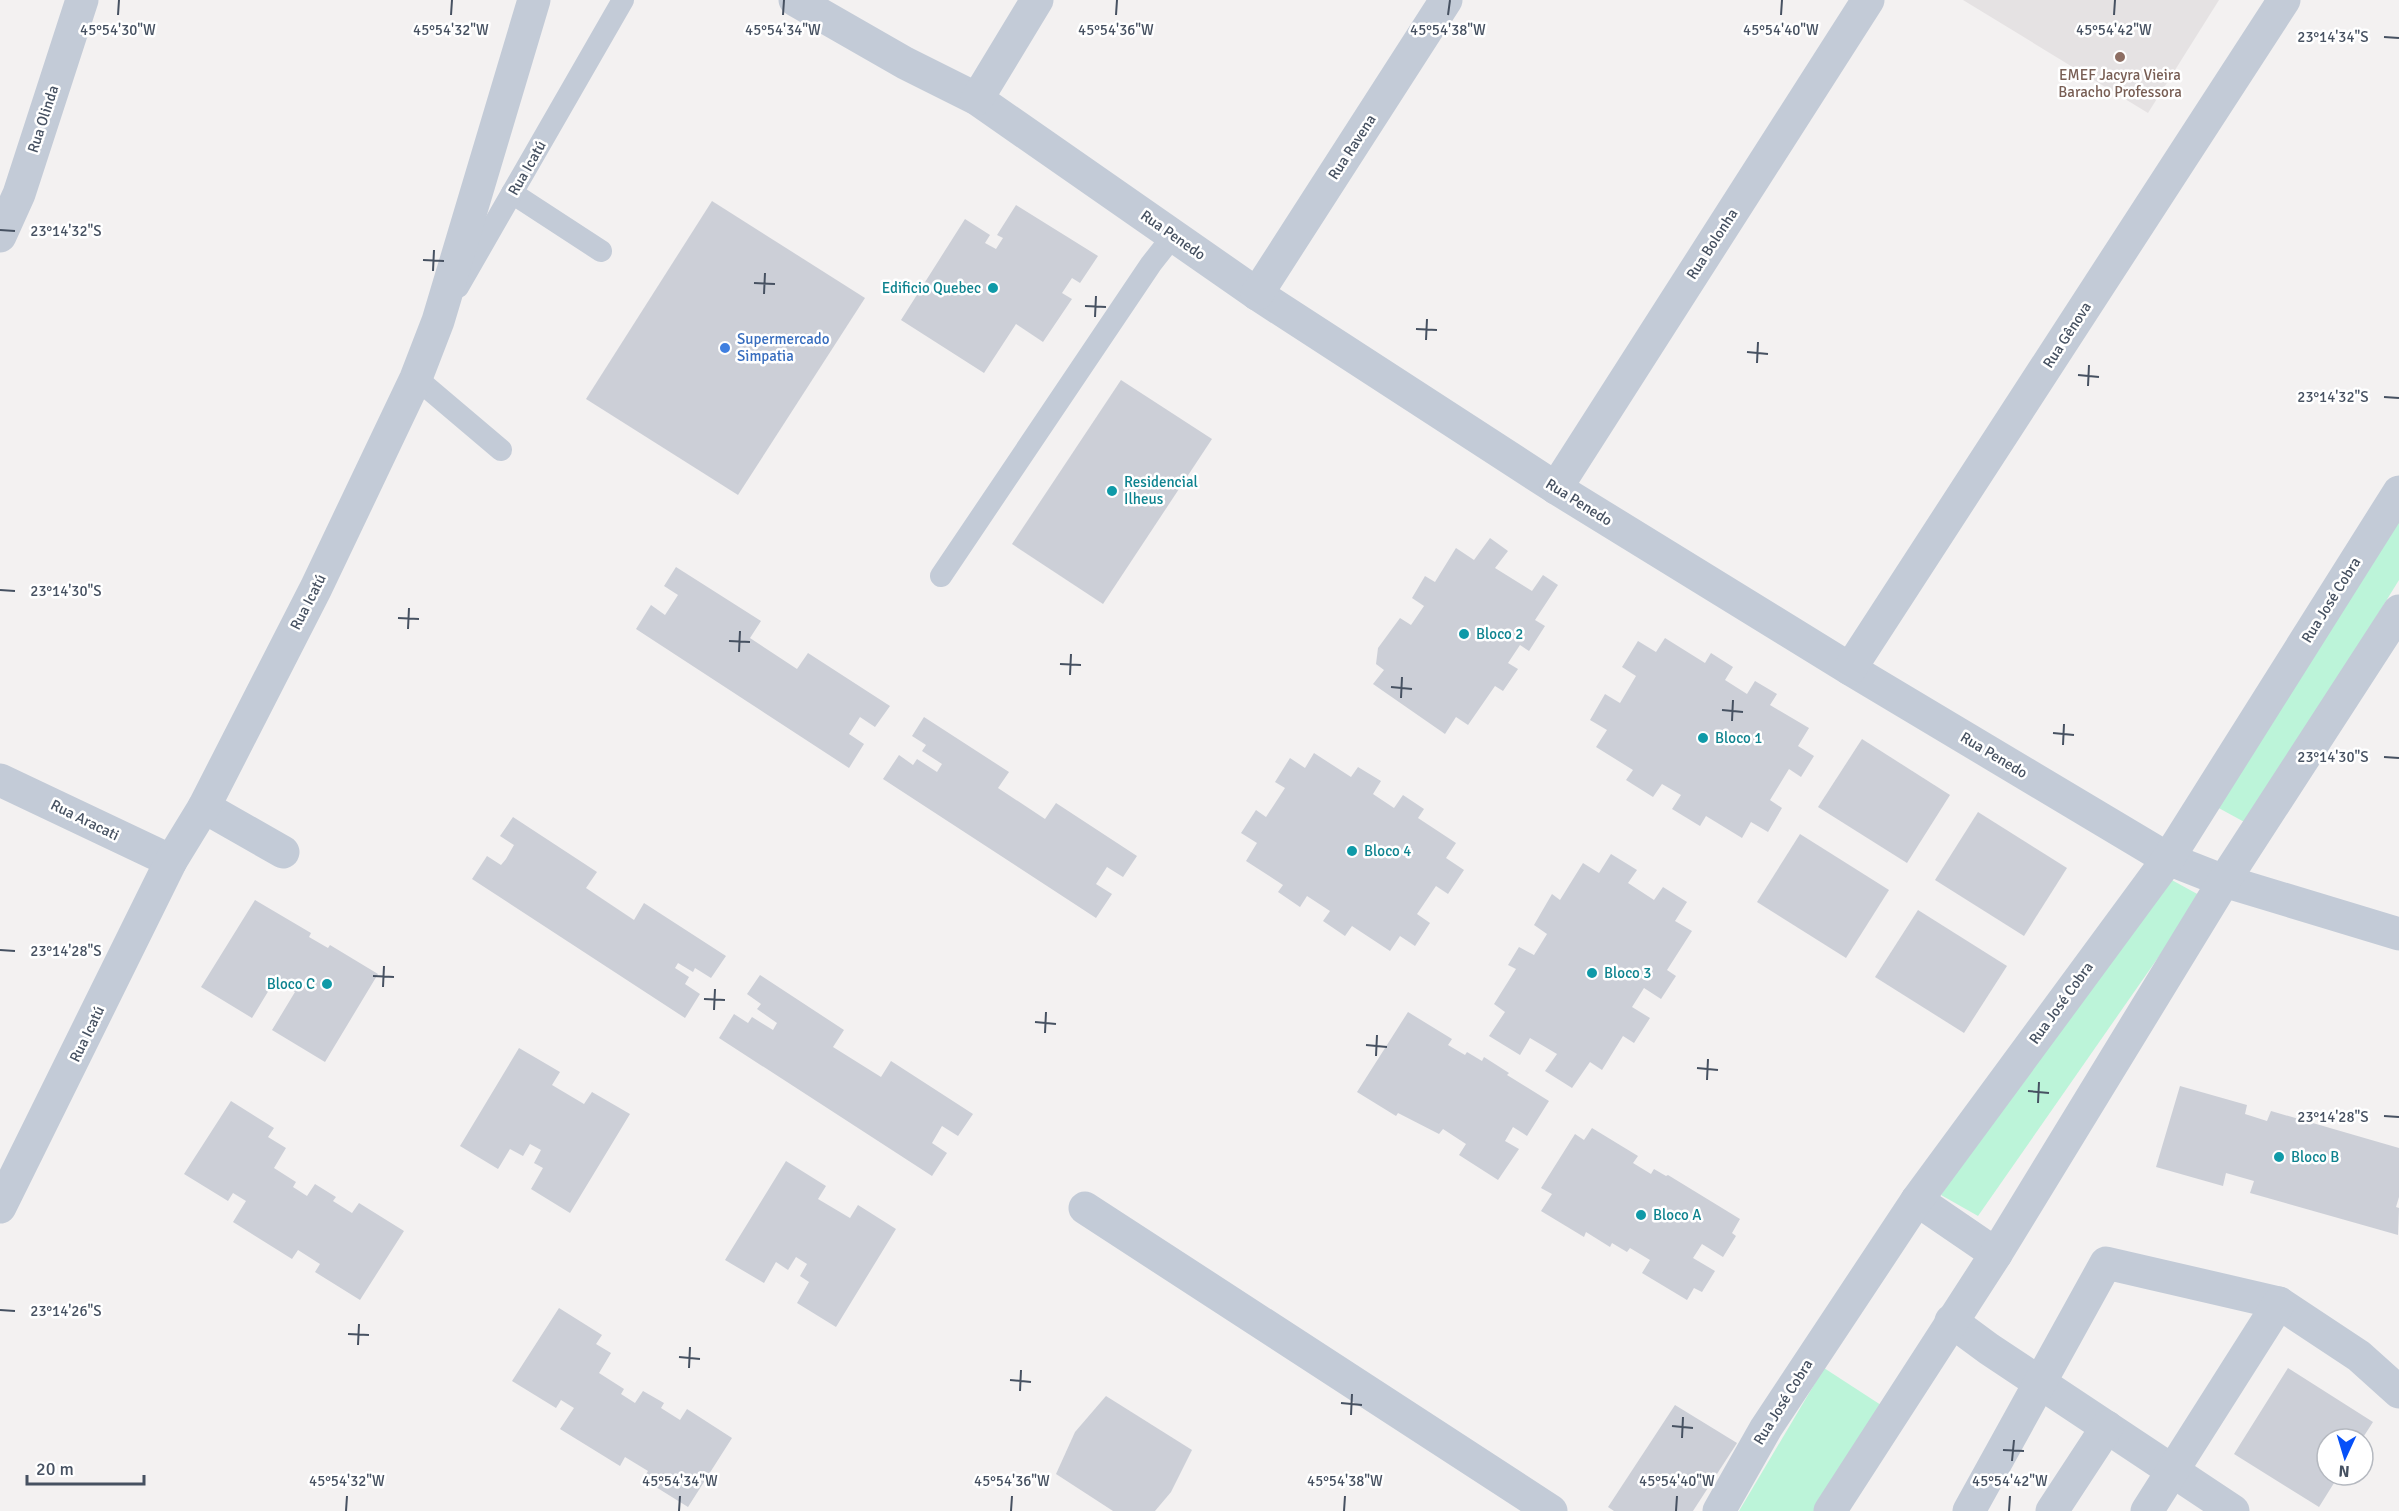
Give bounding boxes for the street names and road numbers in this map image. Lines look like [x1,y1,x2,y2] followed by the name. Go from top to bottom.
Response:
[24,83,62,155] street label: Rua Olinda
[1324,111,1380,183] street label: Rua Ravena
[504,137,550,199] street label: Rua Icatú
[1682,205,1742,283] street label: Rua Bolonha
[1137,206,1209,264] street label: Rua Penedo
[2039,299,2095,371] street label: Rua Gênova
[1542,475,1616,530] street label: Rua Penedo
[2298,554,2364,646] street label: Rua José Cobra
[286,571,330,633] street label: Rua Icatú
[1957,728,2031,782] street label: Rua Penedo
[48,796,122,844] street label: Rua Aracati
[2025,958,2097,1048] street label: Rua José Cobra
[66,1003,108,1065] street label: Rua Icatú
[1750,1356,1816,1448] street label: Rua José Cobra

